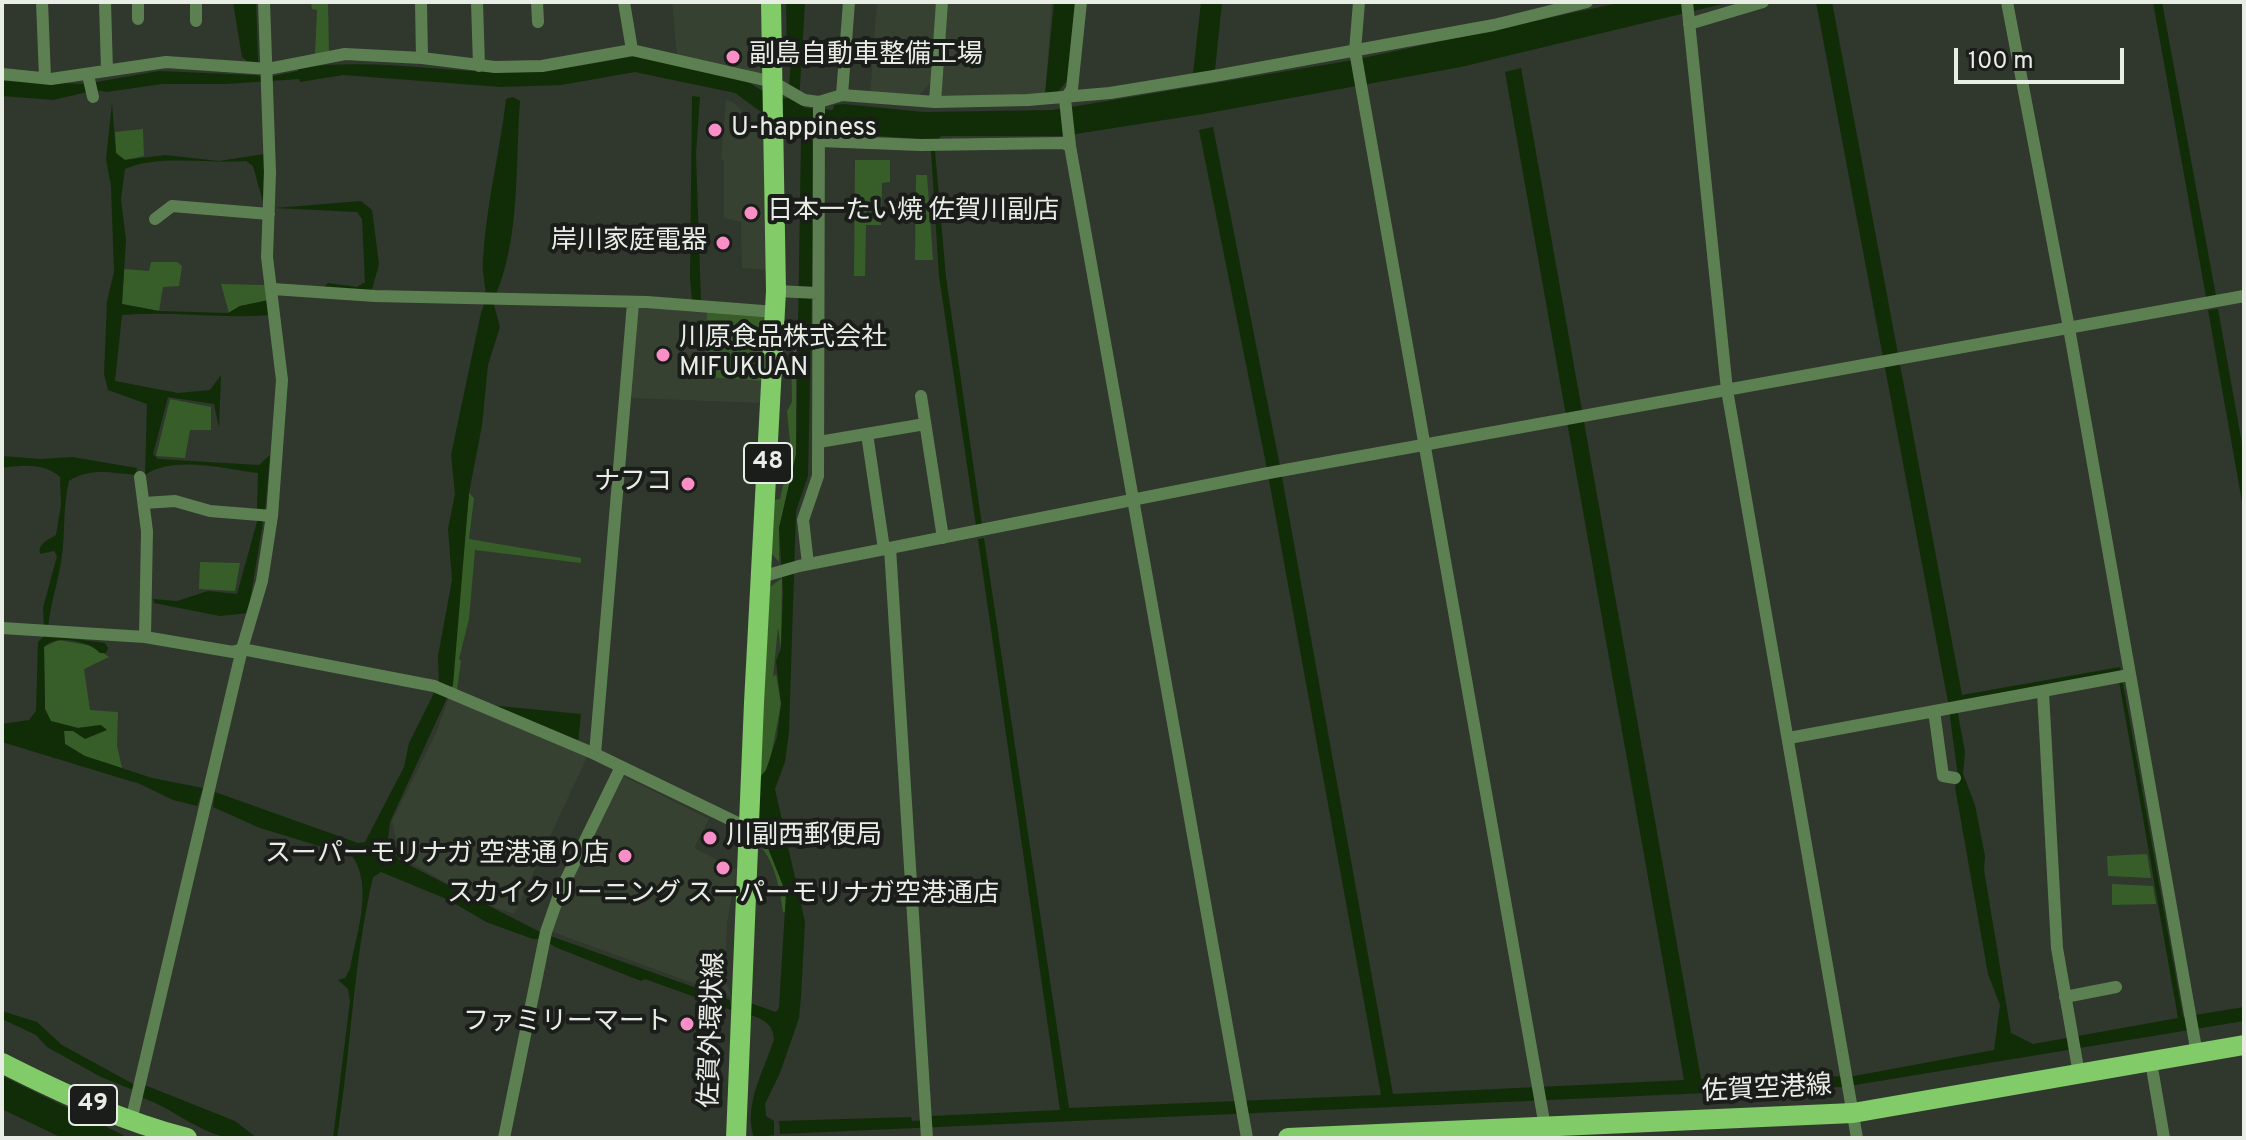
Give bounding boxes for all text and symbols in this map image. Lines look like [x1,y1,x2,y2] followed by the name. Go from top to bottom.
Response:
[1958,32,2128,82] scale bar
[749,41,983,73] place label: 副島自動車整備工場
[1968,47,2034,77] text: 100 m
[724,48,742,66] marker: 副島自動車整備工場
[731,114,877,146] place label: U-happiness
[706,121,724,139] marker: U-happiness
[767,197,1059,229] place label: 日本一たい焼 佐賀川副店
[742,204,760,222] marker: 日本一たい焼 佐賀川副店
[551,227,707,259] place label: 岸川家庭電器
[714,234,732,252] marker: 岸川家庭電器
[679,324,887,386] place label: 川原食品株式会社 MIFUKUAN
[654,346,672,364] marker: 川原食品株式会社 MIFUKUAN
[744,443,792,483] road number: 48
[594,468,672,500] place label: ナフコ
[679,475,697,493] marker: ナフコ
[726,822,882,854] place label: 川副西郵便局
[701,829,719,847] marker: 川副西郵便局
[265,840,609,872] place label: スーパーモリナガ 空港通り店
[616,847,634,865] marker: スーパーモリナガ 空港通り店
[714,859,732,877] marker: スカイクリーニング スーパーモリナガ空港通店
[447,880,999,912] place label: スカイクリーニング スーパーモリナガ空港通店
[696,952,732,1108] street label: 佐賀外環状線
[463,1008,671,1040] place label: ファミリーマート
[678,1015,696,1033] marker: ファミリーマート
[1701,1072,1833,1110] street label: 佐賀空港線
[69,1085,117,1125] road number: 49

